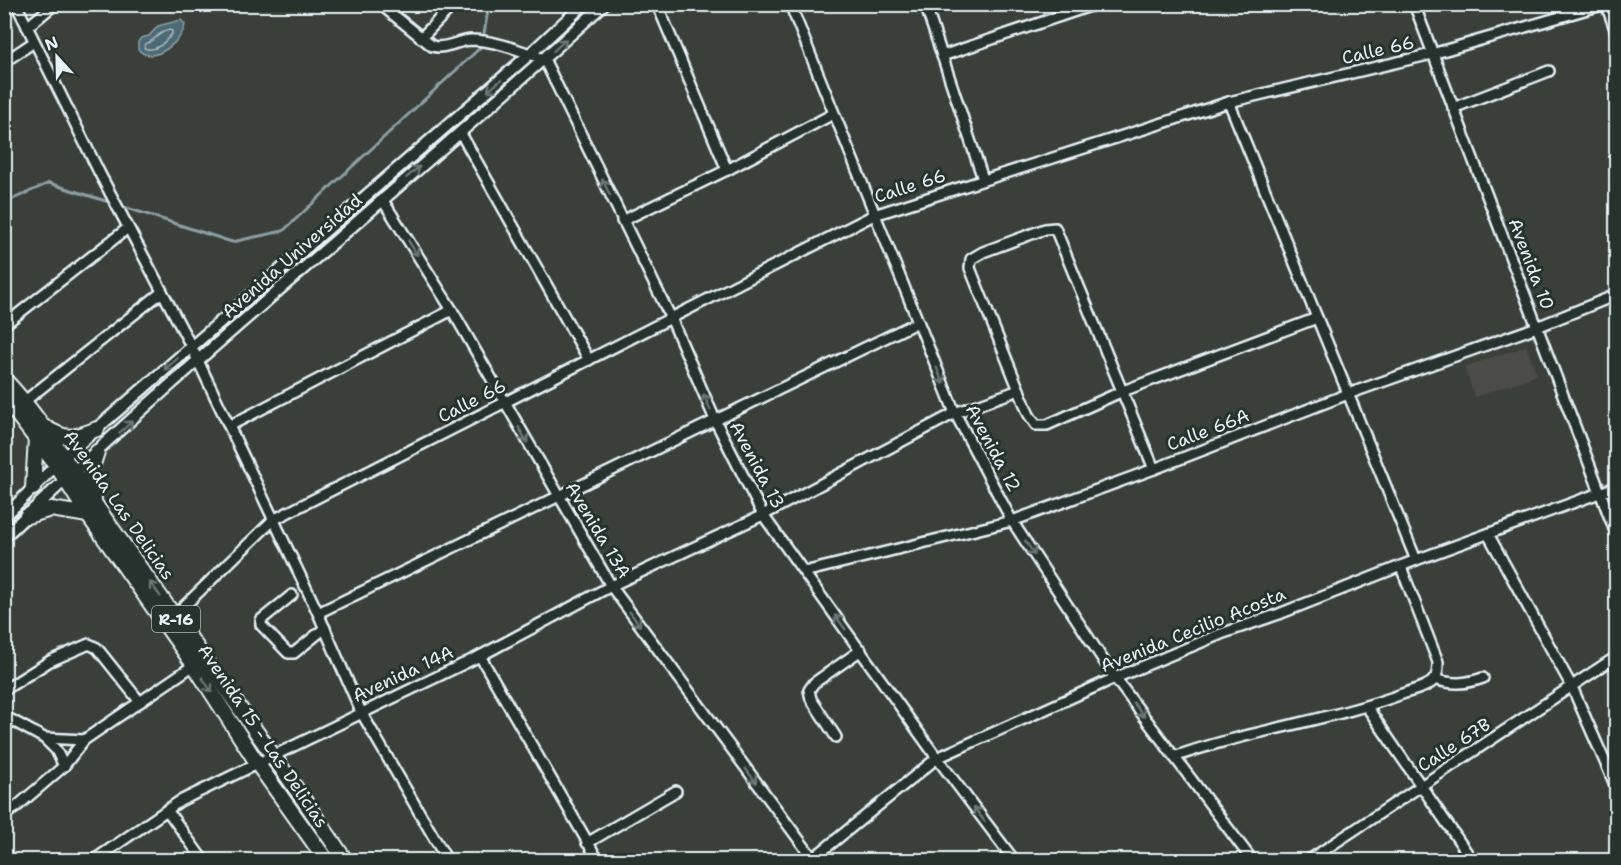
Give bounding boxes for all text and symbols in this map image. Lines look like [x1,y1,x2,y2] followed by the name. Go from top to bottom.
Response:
[27,27,87,87] north arrow
[1339,30,1417,70] street label: Calle 66
[42,31,61,56] text: N
[553,38,568,52] one-way arrow
[487,79,502,93] one-way arrow
[871,163,949,209] street label: Calle 66
[405,165,420,179] one-way arrow
[600,179,612,197] one-way arrow
[217,188,367,324] street label: Avenida Universidad
[1503,215,1559,313] street label: Avenida 10
[408,239,420,256] one-way arrow
[164,357,179,371] one-way arrow
[935,366,946,385] one-way arrow
[434,374,510,428] street label: Calle 66
[701,393,712,411] one-way arrow
[960,400,1026,496] street label: Avenida 12
[1163,403,1253,457] street label: Calle 66A
[724,417,790,513] street label: Avenida 13
[118,420,133,434] one-way arrow
[58,425,180,585] street label: Avenida Las Delicias
[517,426,529,443] one-way arrow
[560,477,636,583] street label: Avenida 13A
[1024,540,1037,557] one-way arrow
[149,581,161,597] one-way arrow
[1097,582,1289,678] street label: Avenida Cecilio Acosta
[152,606,200,632] road number: R-16
[629,610,642,626] one-way arrow
[834,614,846,630] one-way arrow
[192,639,334,833] street label: Avenida 15 - Las Delicias
[349,640,457,708] street label: Avenida 14A
[201,676,213,693] one-way arrow
[1133,702,1145,718] one-way arrow
[1413,712,1495,778] street label: Calle 67B
[745,767,757,783] one-way arrow
[973,806,985,822] one-way arrow

